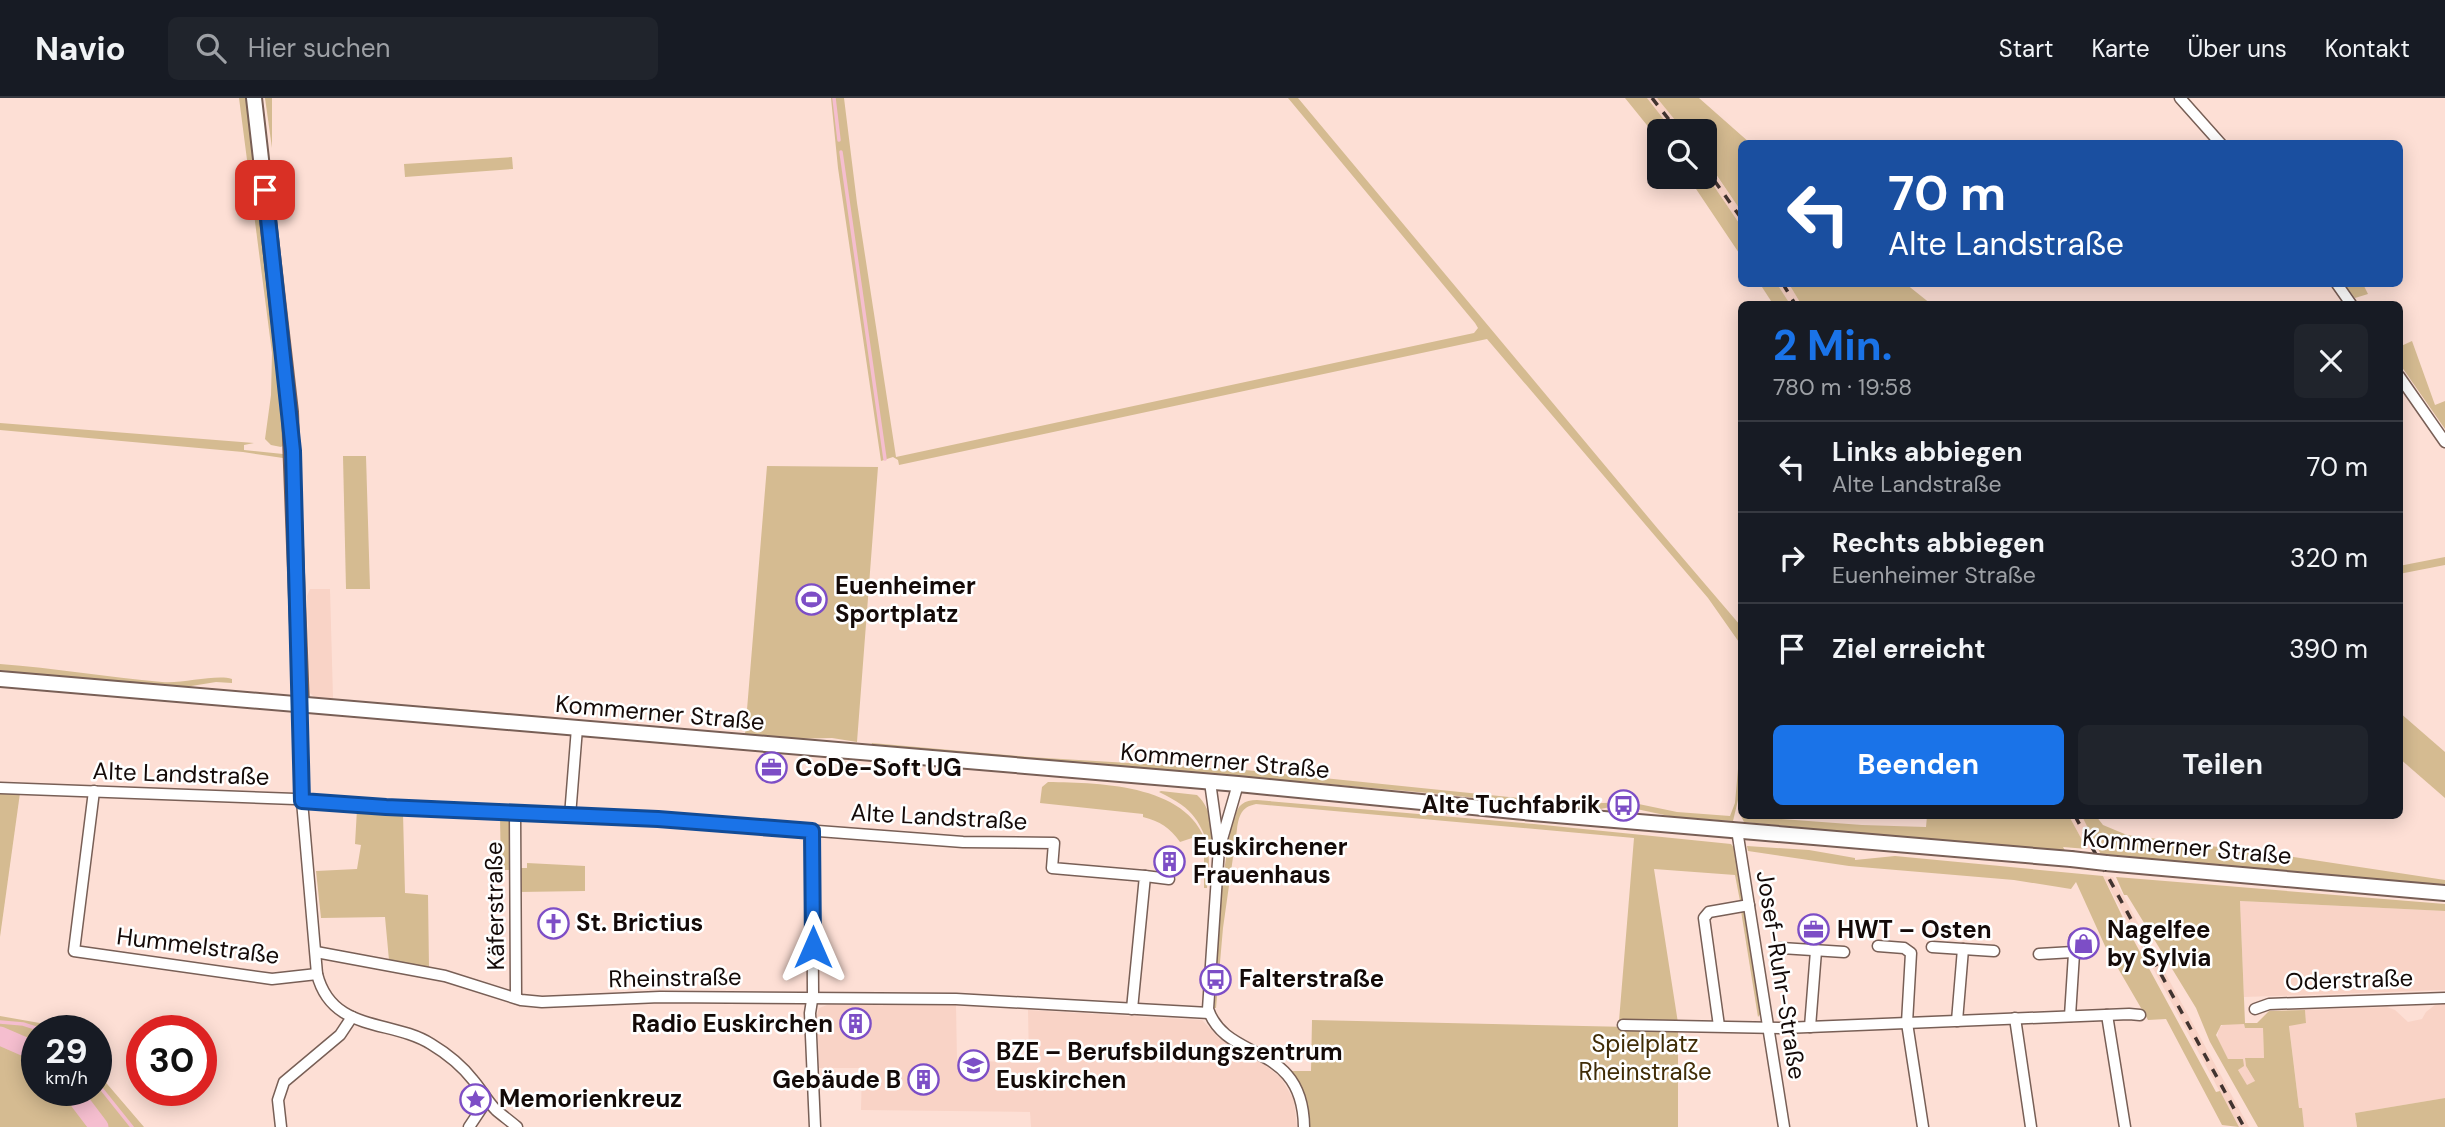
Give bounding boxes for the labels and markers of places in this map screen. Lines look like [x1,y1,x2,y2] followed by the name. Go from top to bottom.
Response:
[235,160,295,220] pin
[835,570,976,629] place label: Euenheimer Sportplatz
[795,583,829,617] sports icon: Euenheimer Sportplatz
[755,751,789,785] office icon: CoDe-Soft UG
[795,752,962,783] place label: CoDe-Soft UG
[1607,788,1641,822] bus stop icon: Alte Tuchfabrik
[1422,789,1601,820] place label: Alte Tuchfabrik
[1193,831,1348,890] place label: Euskirchener Frauenhaus
[1153,844,1187,878] building icon: Euskirchener Frauenhaus
[536,906,570,940] church icon: St. Brictius
[576,907,703,938] place label: St. Brictius
[1797,913,1831,947] office icon: HWT – Osten
[1837,914,1991,945] place label: HWT – Osten
[2107,914,2211,973] place label: Nagelfee by Sylvia
[2067,927,2101,961] shop icon: Nagelfee by Sylvia
[1199,962,1233,996] bus stop icon: Falterstraße
[1239,963,1384,994] place label: Falterstraße
[839,1007,873,1041] building icon: Radio Euskirchen
[631,1008,833,1039] place label: Radio Euskirchen
[996,1036,1342,1095] place label: BZE – Berufsbildungszentrum Euskirchen
[956,1049,990,1083] school or university icon: BZE – Berufsbildungszentrum Euskirchen
[907,1063,941,1097] building icon: Gebäude B
[772,1064,901,1095] place label: Gebäude B
[459,1082,493,1116] place icon: Memorienkreuz
[499,1083,682,1114] place label: Memorienkreuz

